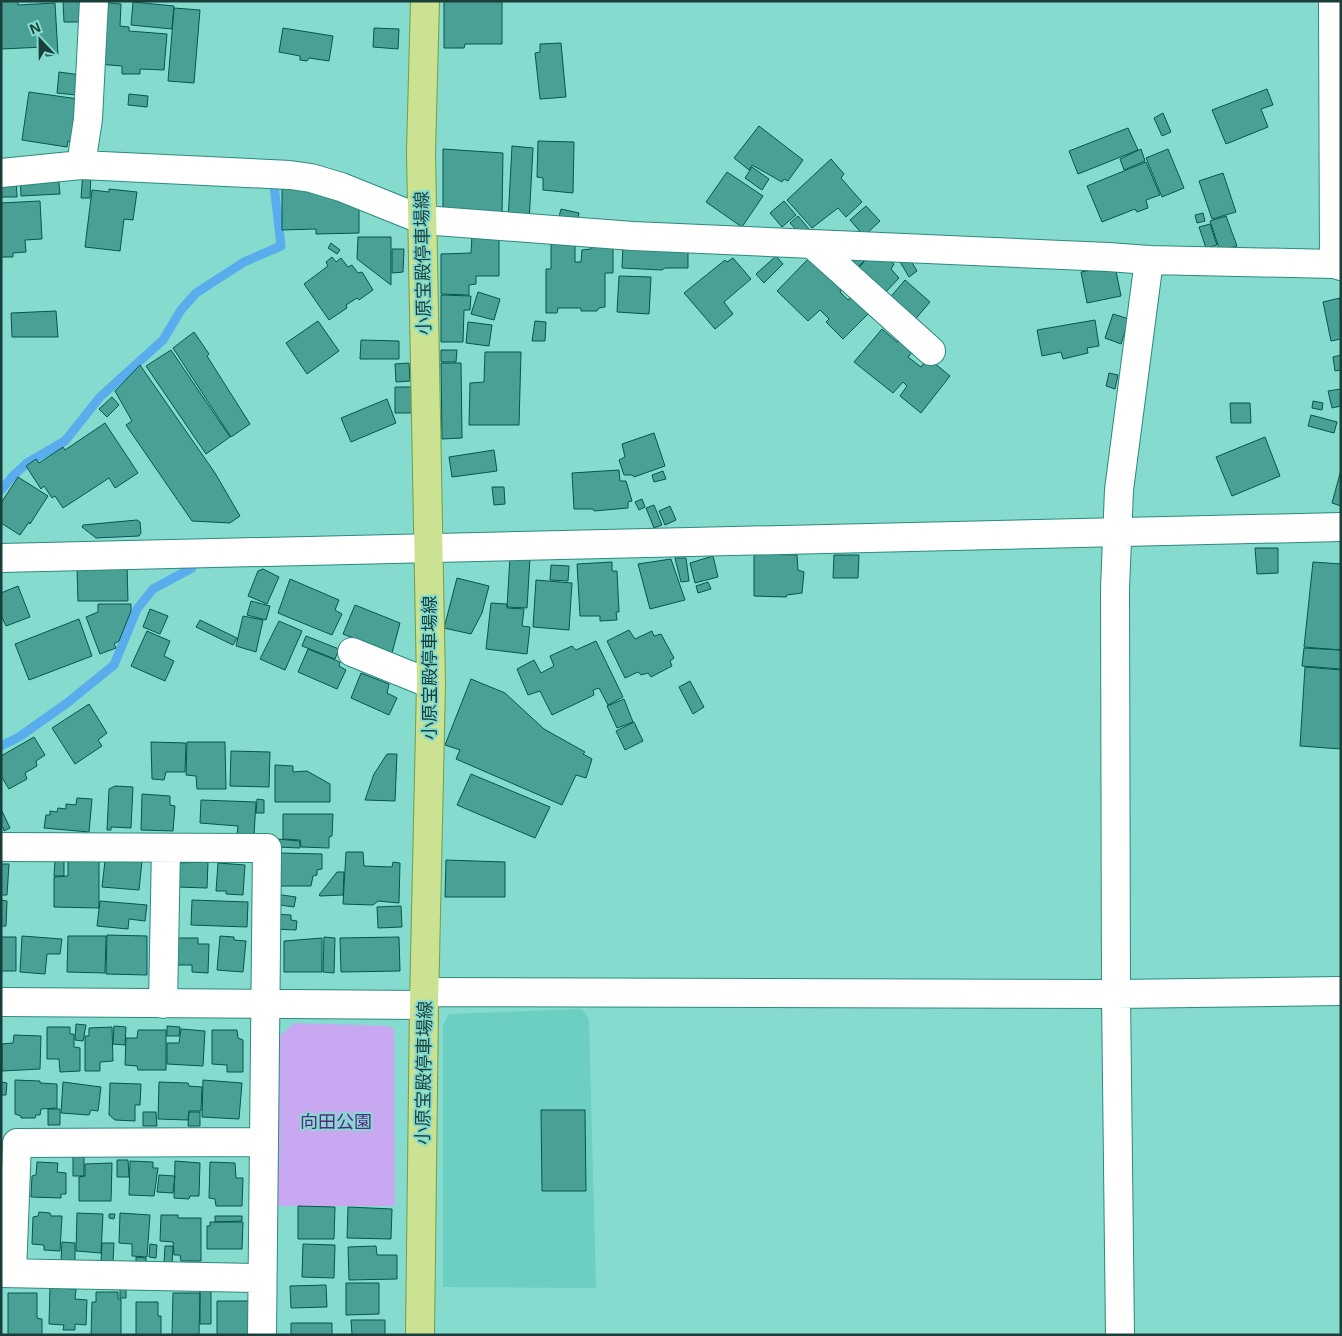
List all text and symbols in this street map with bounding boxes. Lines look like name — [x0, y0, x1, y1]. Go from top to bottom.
north arrow — [15, 15, 65, 65]
text: N — [27, 19, 43, 37]
street label: 小原宝殿停車場線 — [412, 191, 434, 335]
street label: 小原宝殿停車場線 — [420, 596, 440, 740]
street label: 小原宝殿停車場線 — [413, 1001, 435, 1145]
park label: 向田公園 — [300, 1112, 372, 1132]

